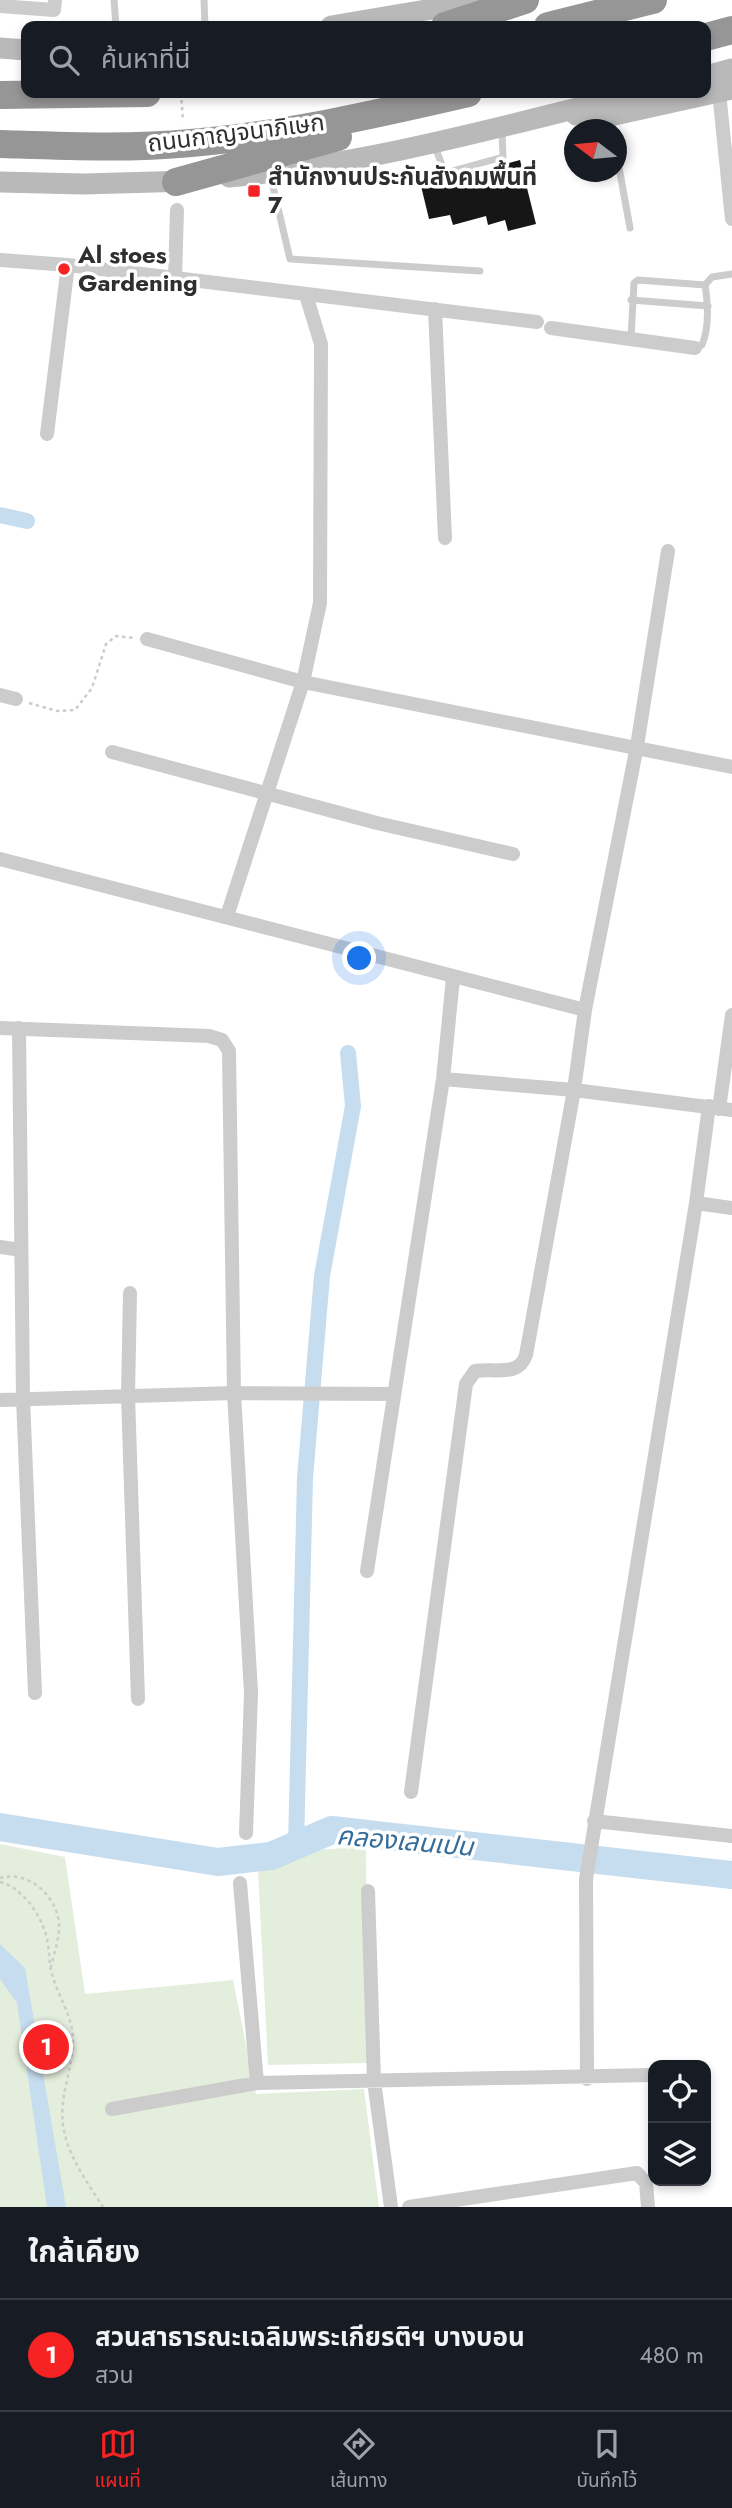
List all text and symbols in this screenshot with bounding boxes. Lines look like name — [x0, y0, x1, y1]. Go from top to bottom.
search box — [21, 21, 711, 98]
text: ค้นหาที่นี่ — [101, 40, 191, 78]
icon: search — [45, 41, 83, 79]
street label: ถนนกาญจนาภิเษก — [145, 104, 326, 161]
north arrow — [564, 119, 627, 182]
place label: สำนักงานประกันสังคมพื้นที่ 7 — [268, 159, 537, 222]
marker: สำนักงานประกันสังคมพื้นที่ 7 — [246, 183, 262, 199]
place label: Al stoes Gardening — [77, 237, 198, 300]
marker: Al stoes Gardening — [56, 261, 72, 277]
your location — [342, 941, 376, 975]
water label: คลองเลนเปน — [335, 1816, 477, 1866]
pin: 1 — [23, 2021, 69, 2073]
map controls — [648, 2060, 711, 2186]
button: locate — [648, 2060, 711, 2123]
button: layers — [648, 2123, 711, 2186]
text: ใกล้เคียง — [28, 2230, 140, 2273]
text: สวนสาธารณะเฉลิมพระเกียรติฯ บางบอน — [95, 2318, 525, 2356]
text: 1 — [45, 2338, 57, 2372]
text: 480 m — [639, 2338, 704, 2372]
text: สวน — [95, 2358, 134, 2392]
tab: แผนที่ — [95, 2425, 141, 2496]
tab: เส้นทาง — [330, 2425, 387, 2496]
tab: บันทึกไว้ — [576, 2425, 637, 2496]

